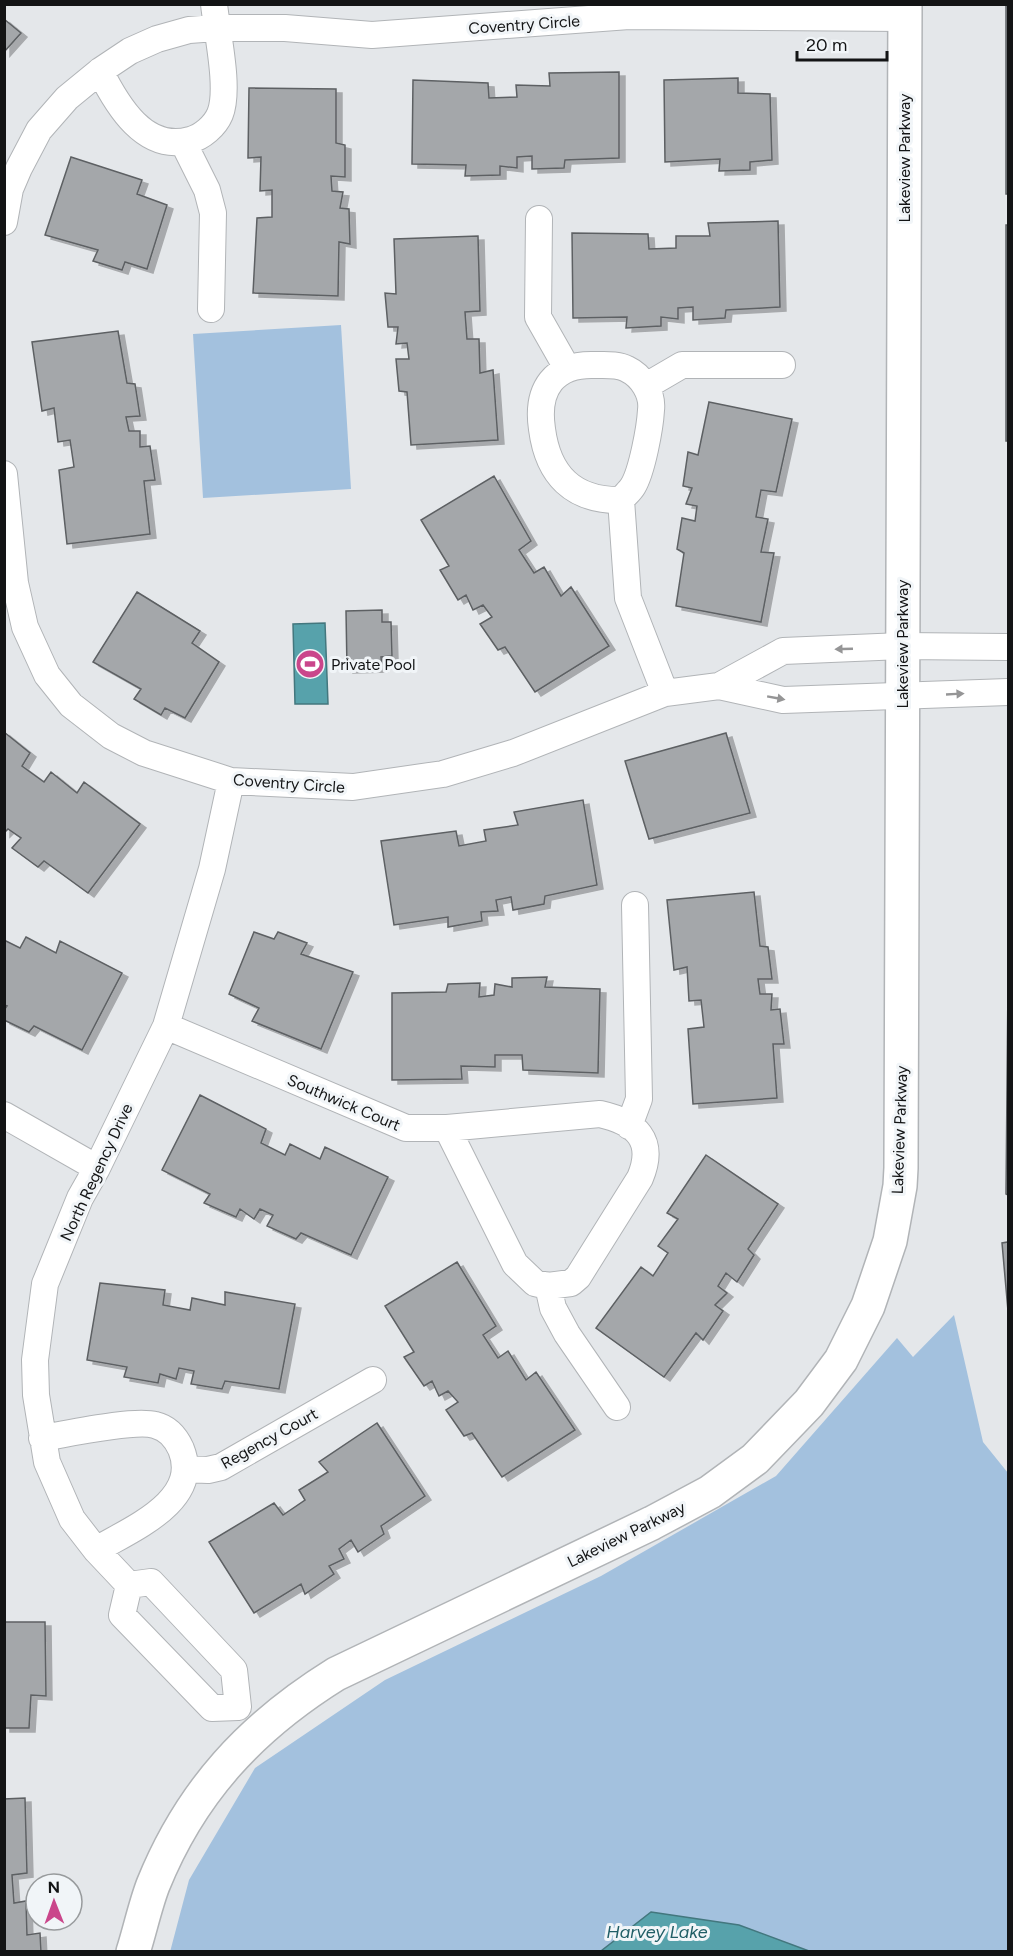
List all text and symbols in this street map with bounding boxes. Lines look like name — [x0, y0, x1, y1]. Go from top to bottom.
street label: Coventry Circle — [468, 11, 581, 38]
scale bar — [797, 24, 887, 62]
text: 20 m — [806, 34, 847, 56]
street label: Lakeview Parkway — [895, 93, 914, 222]
street label: Lakeview Parkway — [893, 579, 912, 708]
one-way arrow — [834, 644, 853, 653]
sports icon: Private Pool — [294, 648, 326, 680]
place label: Private Pool — [331, 655, 416, 674]
one-way arrow — [946, 689, 965, 698]
one-way arrow — [767, 694, 786, 703]
street label: Coventry Circle — [233, 770, 346, 797]
street label: Lakeview Parkway — [888, 1065, 911, 1195]
street label: Southwick Court — [285, 1070, 403, 1135]
street label: North Regency Drive — [56, 1100, 137, 1244]
street label: Regency Court — [217, 1404, 321, 1473]
street label: Lakeview Parkway — [564, 1497, 689, 1571]
north arrow — [24, 1872, 84, 1932]
text: N — [47, 1878, 60, 1897]
water label: Harvey Lake — [606, 1921, 708, 1943]

